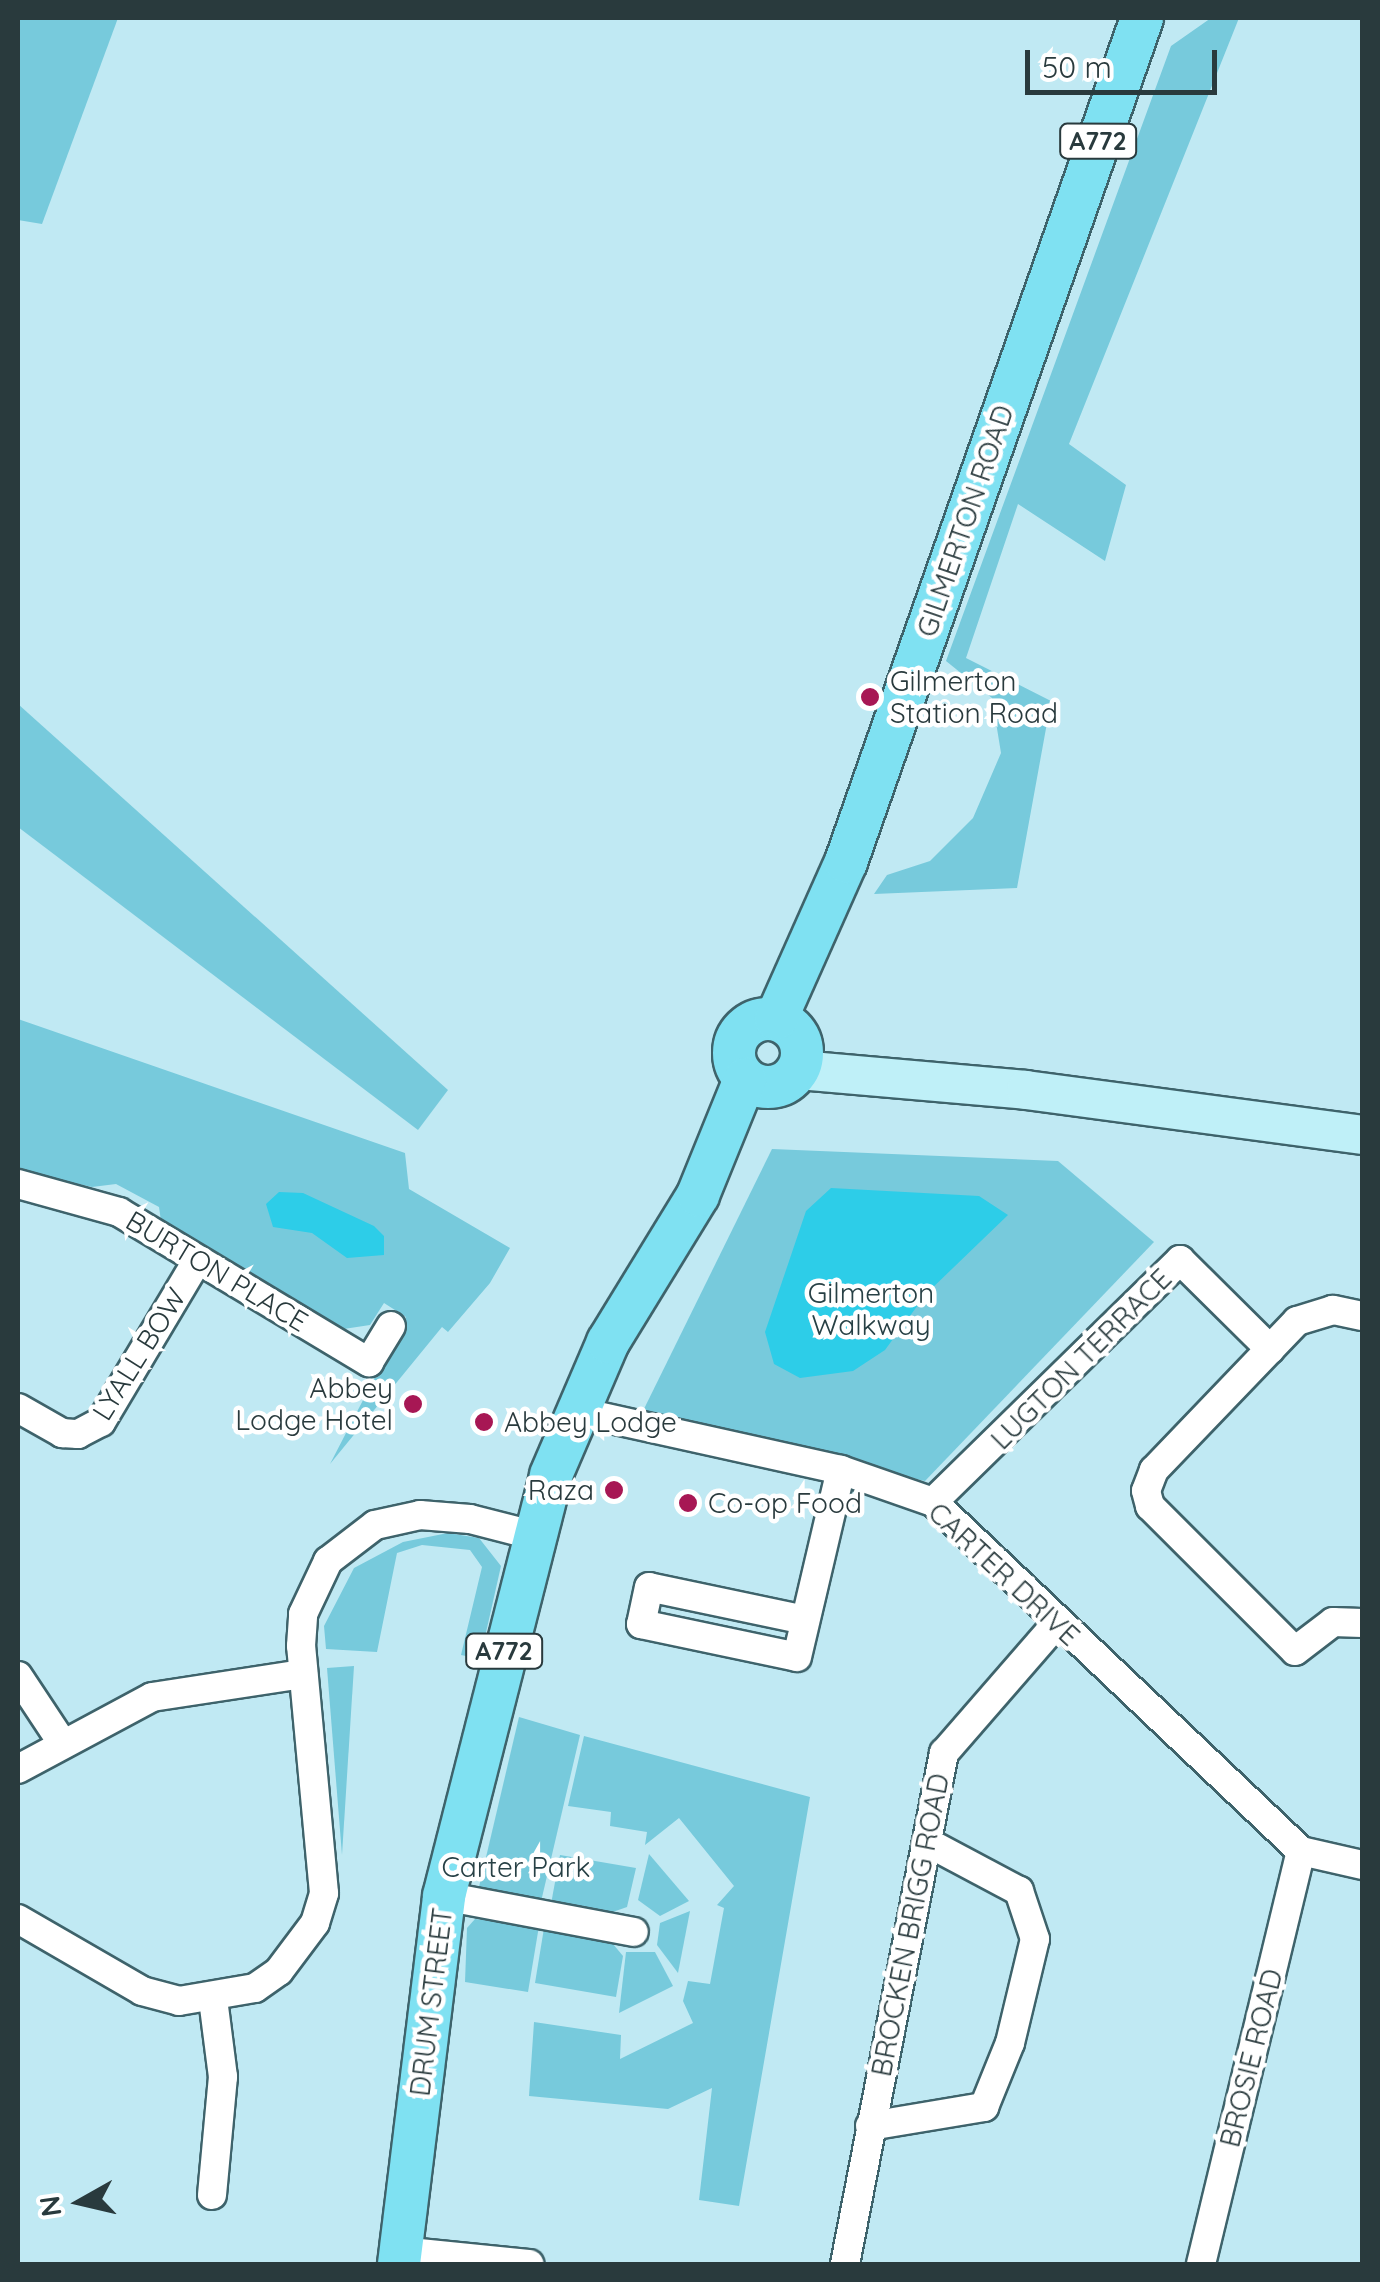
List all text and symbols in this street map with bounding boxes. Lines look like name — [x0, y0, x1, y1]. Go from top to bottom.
scale bar — [1030, 30, 1222, 92]
text: 50 m — [1042, 48, 1112, 86]
road number: A772 — [1058, 121, 1138, 161]
street label: GILMERTON ROAD — [910, 401, 1020, 641]
place label: Gilmerton Station Road — [890, 664, 1058, 730]
marker: Gilmerton Station Road — [859, 686, 881, 708]
street label: BURTON PLACE — [120, 1204, 314, 1338]
street label: LUGTON TERRACE — [984, 1262, 1178, 1456]
park label: Gilmerton Walkway — [808, 1276, 934, 1342]
street label: LYALL BOW — [85, 1282, 193, 1426]
place label: Abbey Lodge Hotel — [235, 1371, 393, 1437]
marker: Abbey Lodge Hotel — [402, 1393, 424, 1415]
place label: Abbey Lodge — [504, 1405, 677, 1439]
marker: Abbey Lodge — [473, 1411, 495, 1433]
place label: Raza — [528, 1473, 594, 1507]
marker: Raza — [603, 1479, 625, 1501]
place label: Co-op Food — [708, 1486, 862, 1520]
marker: Co-op Food — [677, 1492, 699, 1514]
street label: CARTER DRIVE — [921, 1495, 1087, 1653]
road number: A772 — [464, 1631, 544, 1671]
street label: BROCKEN BRIGG ROAD — [864, 1771, 956, 2079]
park label: Carter Park — [442, 1850, 590, 1884]
street label: DRUM STREET — [403, 1906, 459, 2098]
street label: BROSIE ROAD — [1213, 1965, 1289, 2151]
north arrow — [30, 2152, 130, 2252]
text: N — [31, 2194, 69, 2219]

